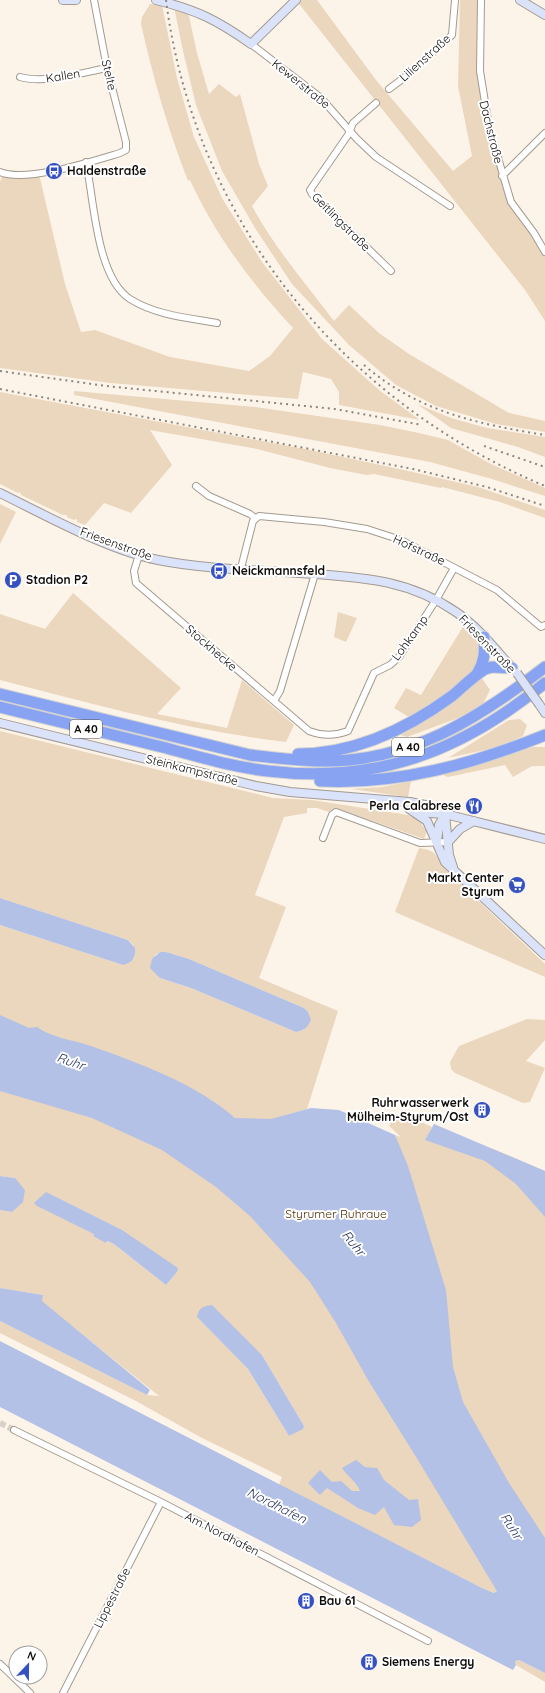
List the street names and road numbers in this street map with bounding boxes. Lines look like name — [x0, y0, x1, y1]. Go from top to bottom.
street label: Lilienstraße — [396, 31, 453, 84]
street label: Kewerstraße — [269, 56, 334, 112]
street label: Stelte — [99, 58, 120, 92]
street label: Kallen — [45, 65, 81, 86]
street label: Dachstraße — [476, 99, 507, 165]
street label: Geitlingstraße — [309, 189, 374, 254]
street label: Friesenstraße — [78, 524, 154, 564]
street label: Hofstraße — [391, 531, 448, 568]
street label: Friesenstraße — [456, 611, 519, 676]
street label: Lohkamp — [388, 612, 431, 663]
street label: Stockhecke — [183, 621, 240, 674]
road number: A 40 — [70, 720, 102, 738]
road number: A 40 — [392, 738, 424, 756]
street label: Steinkampstraße — [145, 751, 240, 788]
street label: Am Nordhafen — [183, 1508, 262, 1559]
street label: Lippestraße — [90, 1565, 133, 1630]

